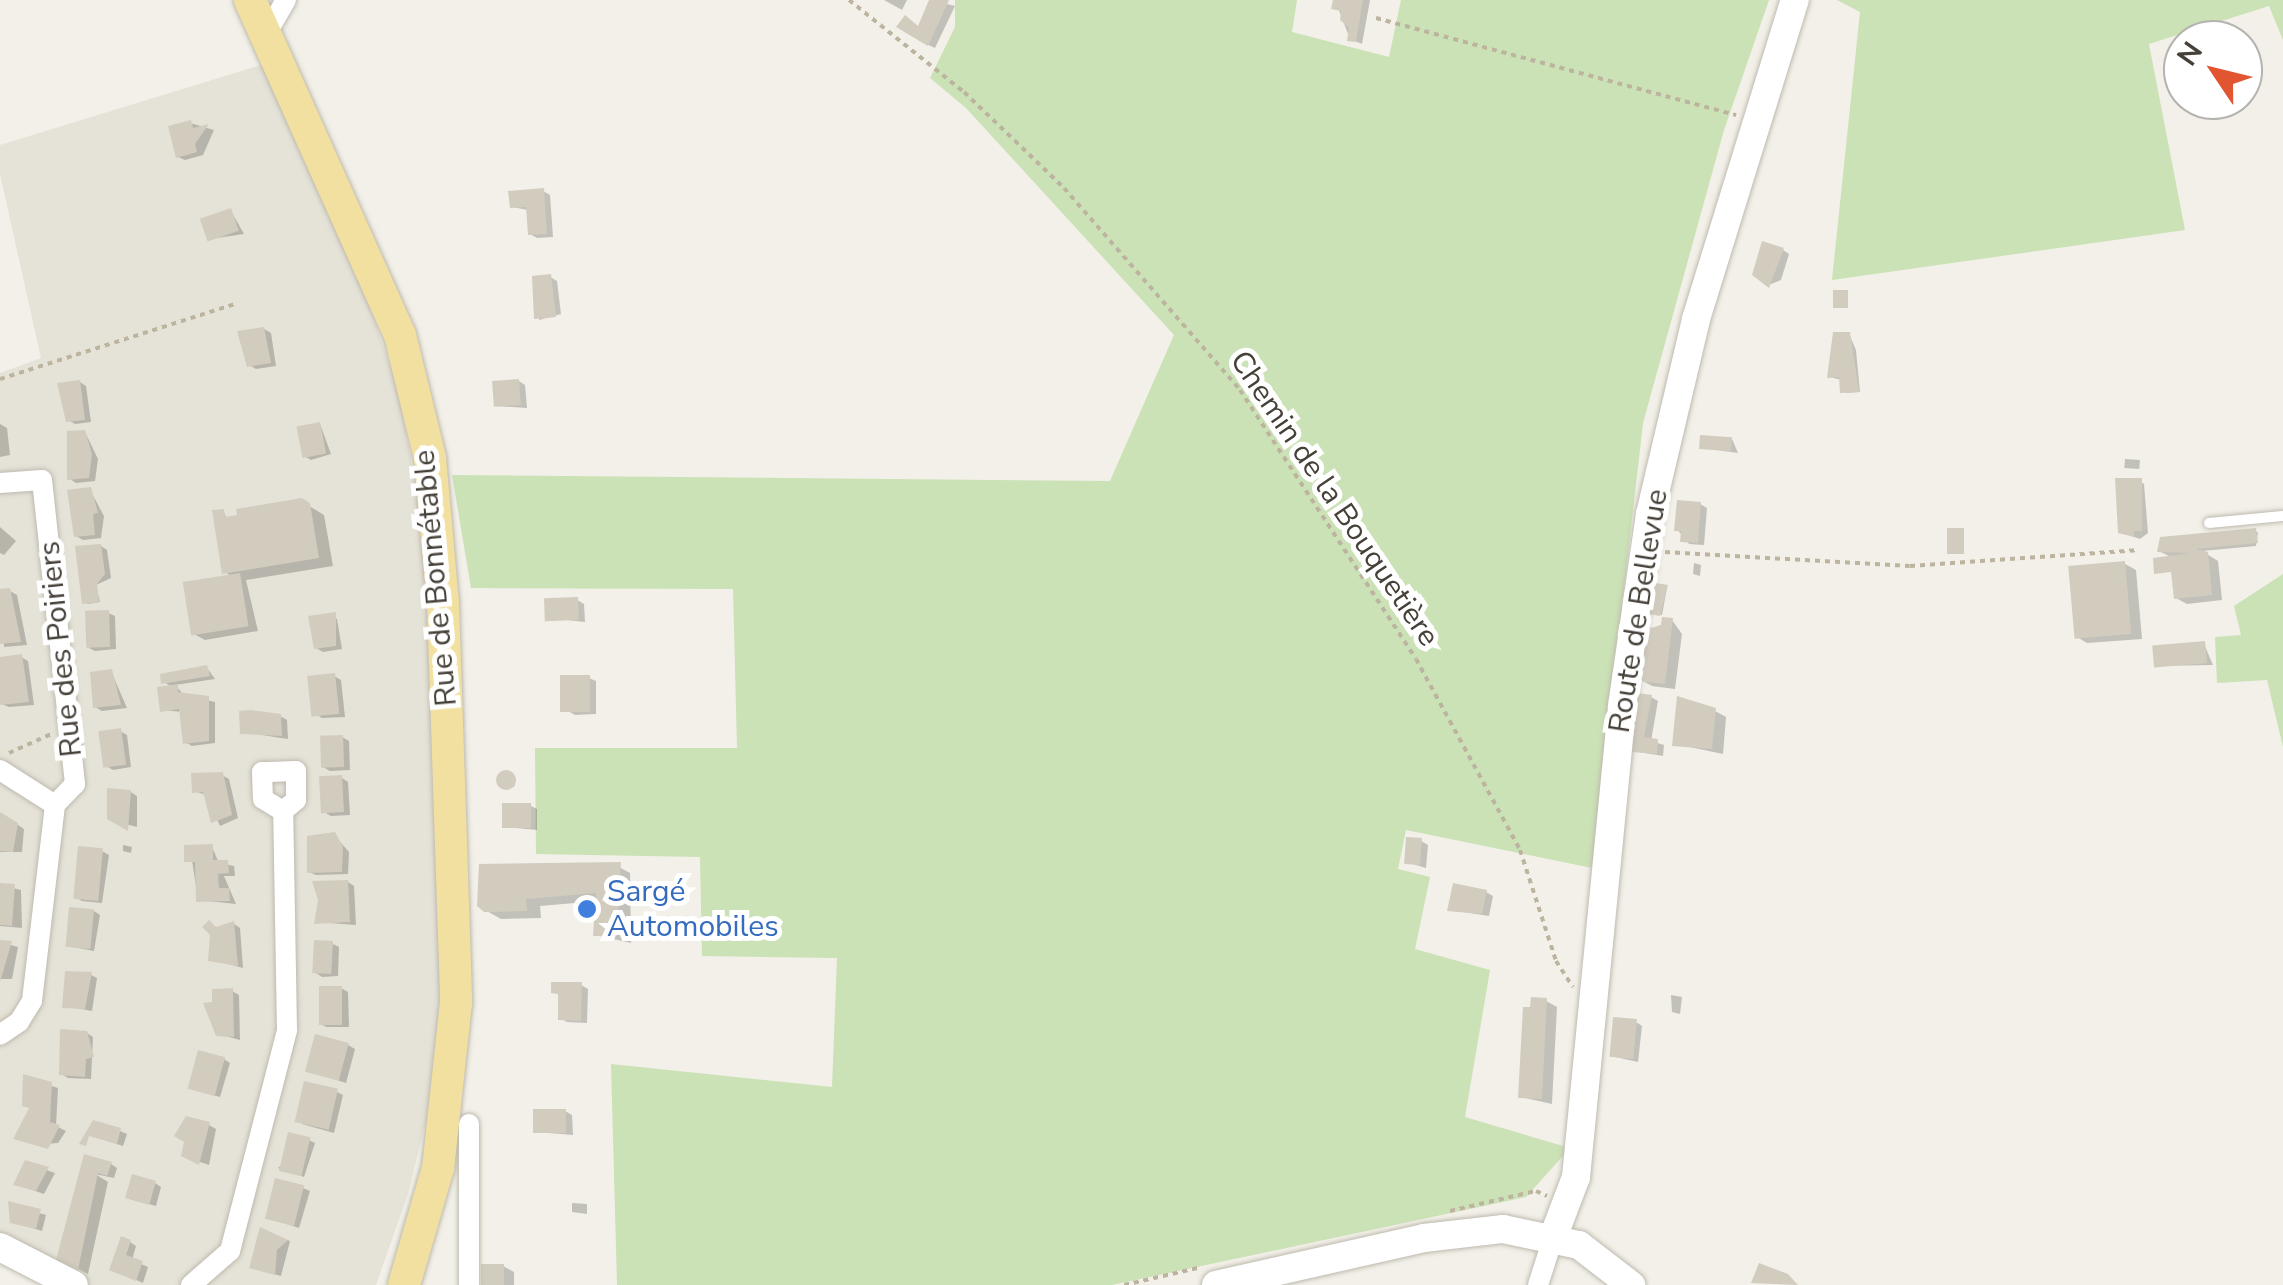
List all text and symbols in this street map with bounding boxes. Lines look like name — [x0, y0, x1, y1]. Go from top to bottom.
north arrow — [2163, 20, 2263, 120]
text: N — [2168, 34, 2212, 73]
street label: Chemin de la Bouquetière — [1222, 345, 1446, 653]
street label: Rue de Bonnétable — [407, 448, 465, 708]
street label: Route de Bellevue — [1602, 487, 1676, 735]
street label: Rue des Poiriers — [32, 539, 90, 759]
place label: Sargé Automobiles — [607, 874, 779, 944]
marker: Sargé Automobiles — [576, 898, 598, 920]

